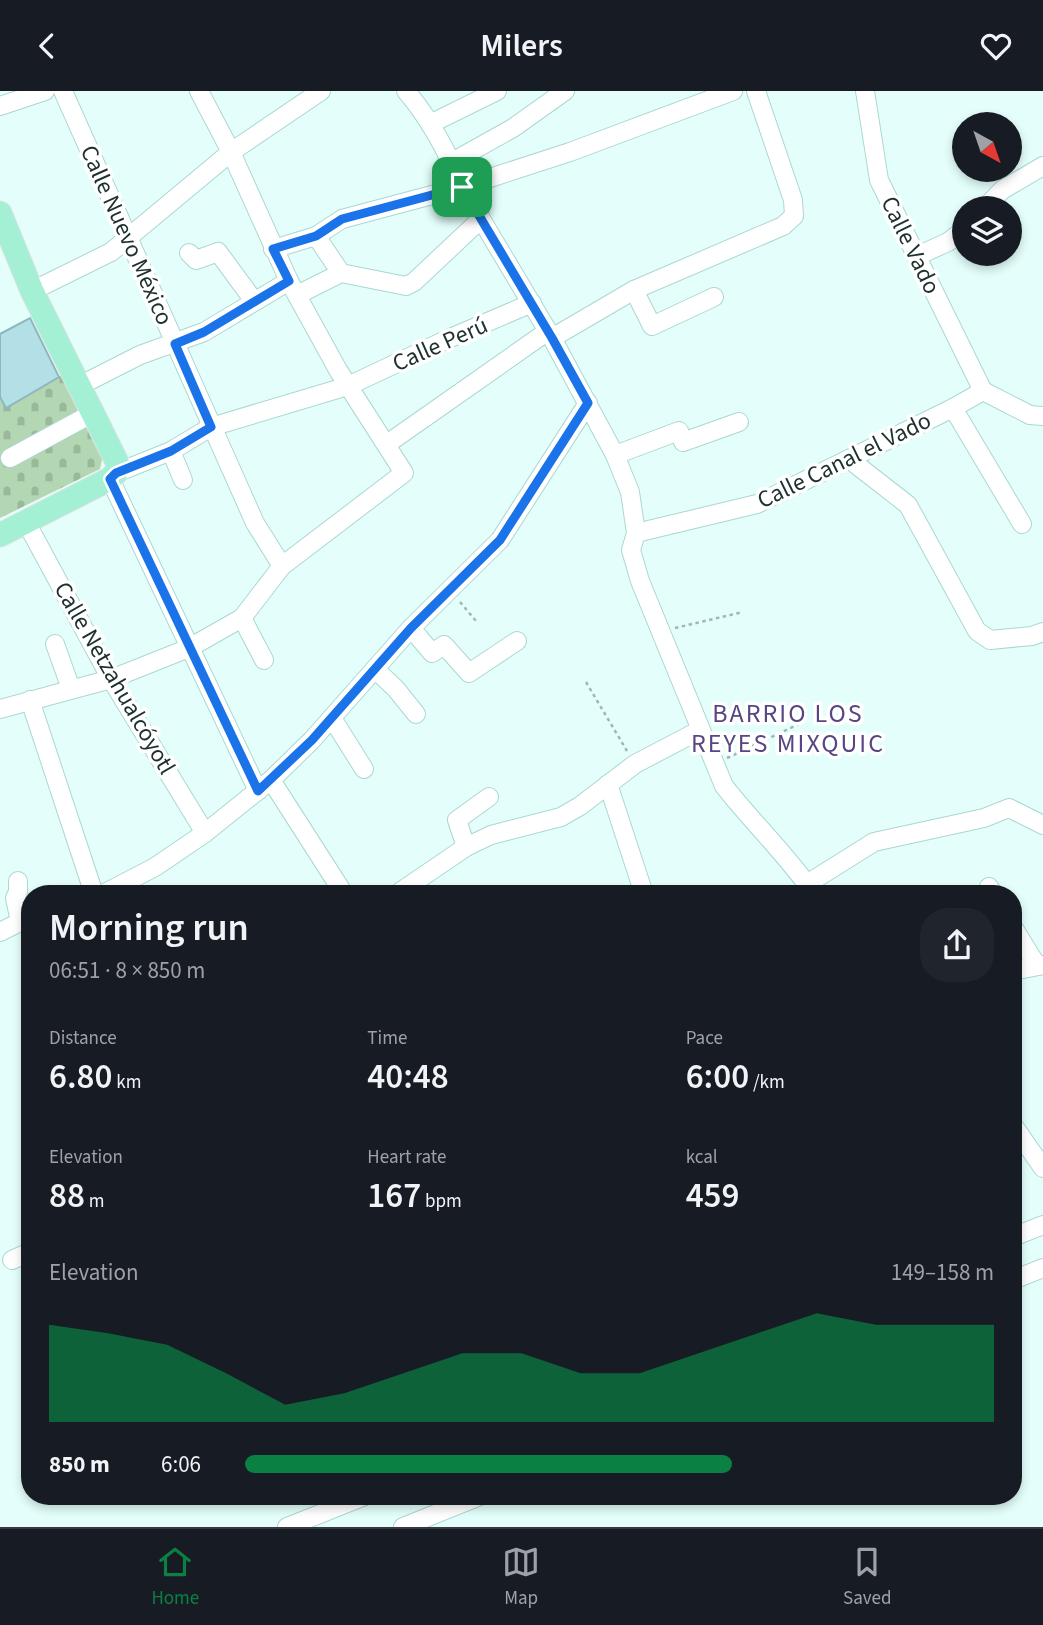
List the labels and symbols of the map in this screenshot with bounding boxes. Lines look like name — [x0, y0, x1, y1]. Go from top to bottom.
north arrow — [952, 112, 1022, 182]
street label: Calle Nuevo México — [71, 140, 182, 331]
pin — [432, 157, 492, 217]
street label: Calle Vado — [872, 190, 949, 300]
street label: Calle Perú — [387, 308, 493, 381]
street label: Calle Canal el Vado — [751, 403, 937, 518]
street label: Calle Netzahualcóyotl — [45, 575, 184, 781]
district label: BARRIO LOS REYES MIXQUIC — [691, 695, 885, 762]

